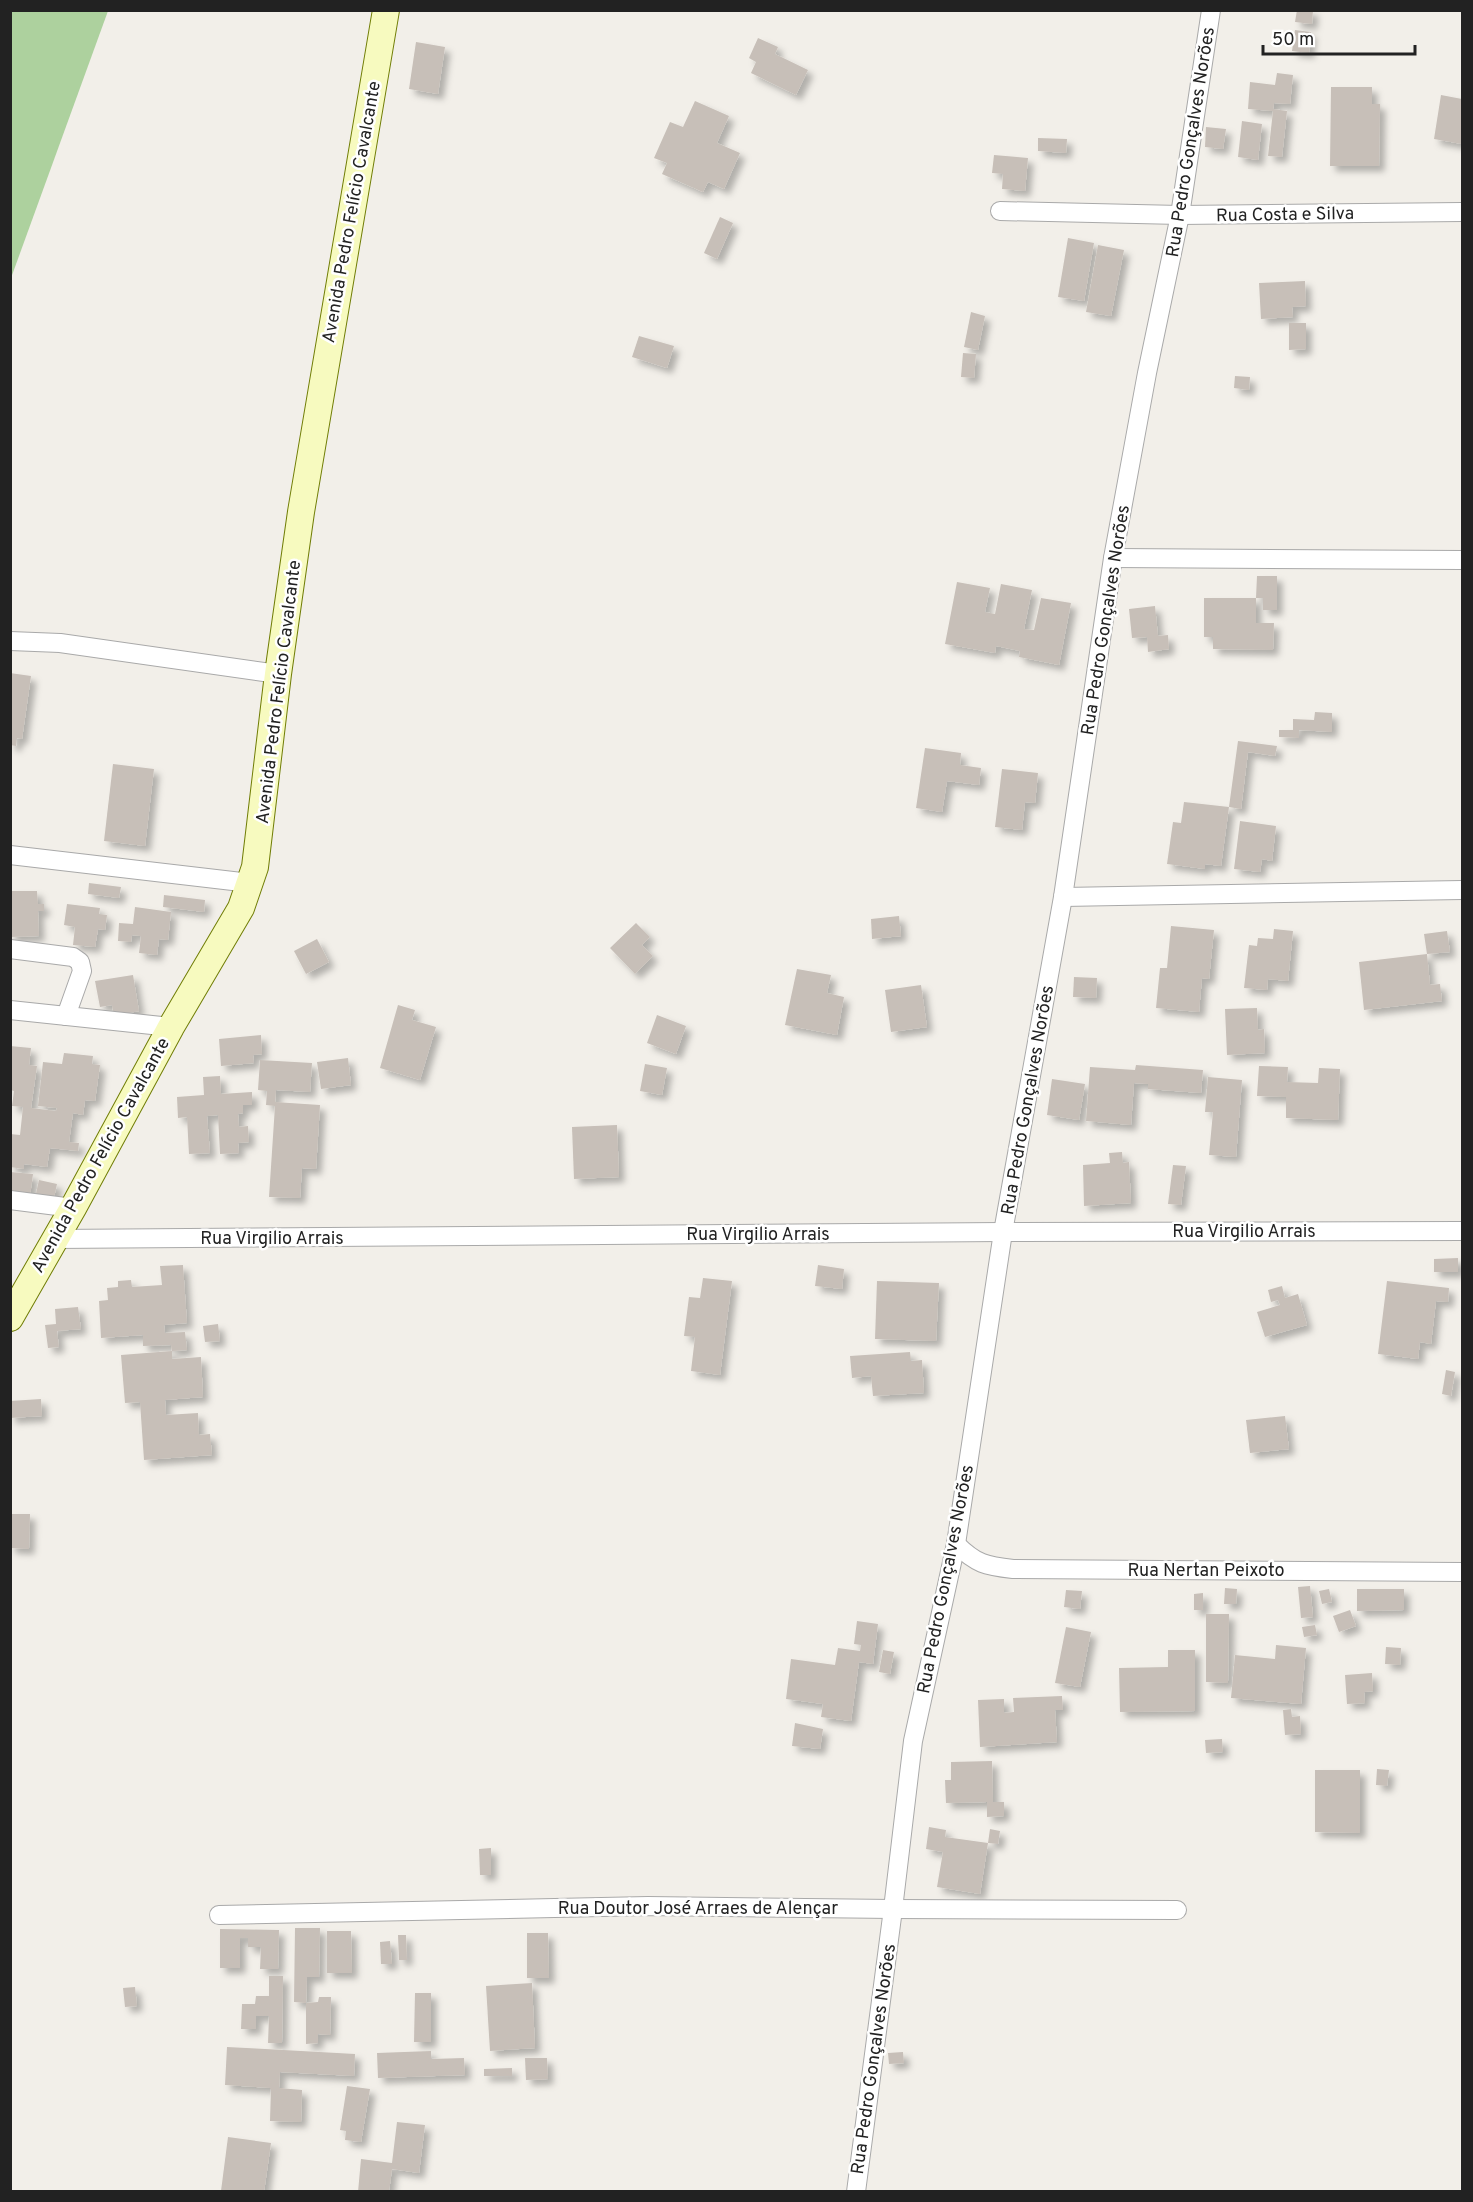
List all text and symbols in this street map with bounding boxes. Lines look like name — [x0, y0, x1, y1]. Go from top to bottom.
scale bar — [1263, 18, 1414, 56]
street label: Rua Pedro Gonçalves Norões — [1162, 25, 1221, 259]
text: 50 m — [1272, 29, 1314, 52]
street label: Avenida Pedro Felício Cavalcante — [318, 80, 387, 345]
street label: Rua Costa e Silva — [1216, 203, 1354, 228]
street label: Rua Pedro Gonçalves Norões — [1077, 503, 1136, 737]
street label: Avenida Pedro Felício Cavalcante — [252, 559, 307, 825]
street label: Rua Pedro Gonçalves Norões — [997, 984, 1060, 1217]
street label: Avenida Pedro Felício Cavalcante — [27, 1034, 176, 1277]
street label: Rua Virgilio Arrais — [1172, 1221, 1316, 1244]
street label: Rua Virgilio Arrais — [686, 1224, 830, 1247]
street label: Rua Virgilio Arrais — [200, 1228, 344, 1251]
street label: Rua Pedro Gonçalves Norões — [913, 1463, 980, 1696]
street label: Rua Nertan Peixoto — [1127, 1560, 1285, 1583]
street label: Rua Doutor José Arraes de Alençar — [558, 1898, 838, 1921]
street label: Rua Pedro Gonçalves Norões — [847, 1942, 902, 2176]

